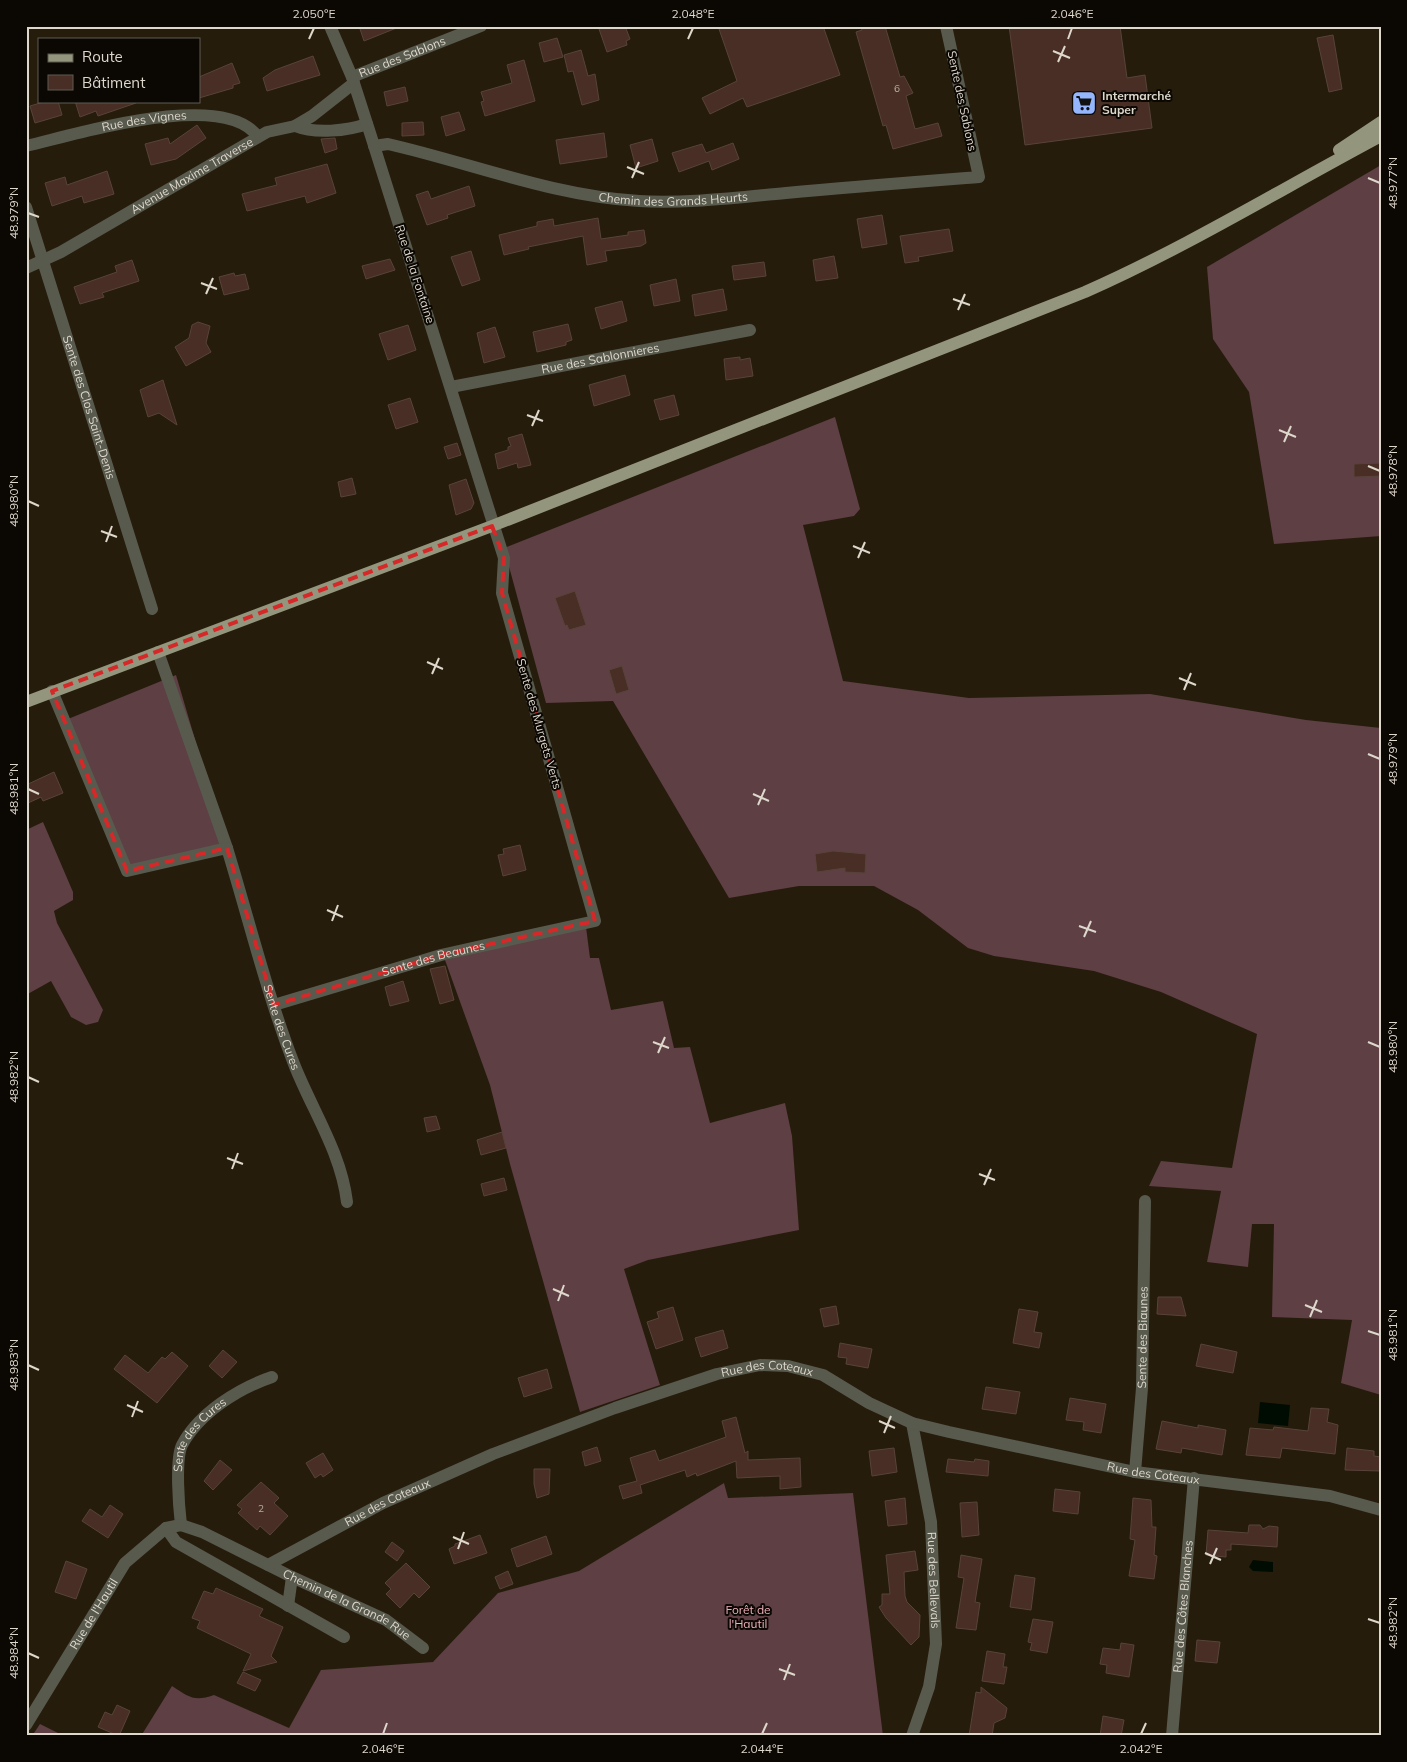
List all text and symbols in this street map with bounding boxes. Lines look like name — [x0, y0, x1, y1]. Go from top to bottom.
text: 2.050°E — [292, 6, 336, 21]
text: 2.048°E — [671, 6, 715, 21]
text: 2.046°E — [1050, 6, 1094, 21]
street label: Rue des Sablons — [356, 33, 448, 81]
legend — [38, 38, 200, 102]
text: Route — [82, 47, 123, 66]
street label: Sente des Sablons — [945, 49, 980, 152]
text: Bâtiment — [82, 73, 145, 92]
house number: 6 — [894, 82, 900, 95]
place label: Intermarché Super — [1102, 88, 1172, 117]
supermarket icon: Intermarché Super — [1071, 90, 1097, 116]
street label: Rue des Vignes — [100, 107, 187, 134]
street label: Avenue Maxime Traverse — [128, 134, 256, 217]
text: 48.977°N — [1385, 157, 1400, 209]
text: 48.979°N — [6, 187, 21, 239]
street label: Chemin des Grands Heurts — [598, 189, 748, 209]
street label: Rue de la Fontaine — [392, 222, 439, 325]
street label: Sente des Clos Saint-Denis — [60, 333, 119, 481]
street label: Rue des Sablonnieres — [540, 339, 660, 377]
text: 48.978°N — [1385, 445, 1400, 497]
text: 48.980°N — [6, 475, 21, 527]
street label: Sente des Murgets Verts — [514, 657, 565, 791]
text: 48.979°N — [1385, 733, 1400, 785]
text: 48.981°N — [6, 763, 21, 815]
street label: Sente des Beaunes — [380, 938, 486, 979]
street label: Sente des Cures — [260, 983, 304, 1072]
text: 48.980°N — [1385, 1021, 1400, 1073]
text: 48.982°N — [6, 1051, 21, 1103]
street label: Sente des Biaunes — [1134, 1286, 1151, 1389]
text: 48.981°N — [1385, 1309, 1400, 1361]
text: 48.983°N — [6, 1339, 21, 1391]
street label: Rue des Coteaux — [720, 1357, 816, 1380]
street label: Sente des Cures — [170, 1394, 229, 1472]
street label: Rue des Coteaux — [1106, 1458, 1201, 1487]
street label: Rue des Coteaux — [342, 1475, 433, 1529]
house number: 2 — [258, 1502, 264, 1515]
street label: Rue des Bellevals — [924, 1531, 943, 1629]
street label: Rue des Côtes Blanches — [1169, 1540, 1196, 1673]
street label: Chemin de la Grande Rue — [280, 1566, 414, 1643]
street label: Rue de l'Hautil — [66, 1576, 121, 1652]
text: 48.982°N — [1385, 1597, 1400, 1649]
park label: Forêt de l'Hautil — [725, 1602, 771, 1631]
text: 48.984°N — [6, 1627, 21, 1679]
text: 2.046°E — [361, 1741, 405, 1756]
text: 2.044°E — [740, 1741, 784, 1756]
text: 2.042°E — [1119, 1741, 1163, 1756]

